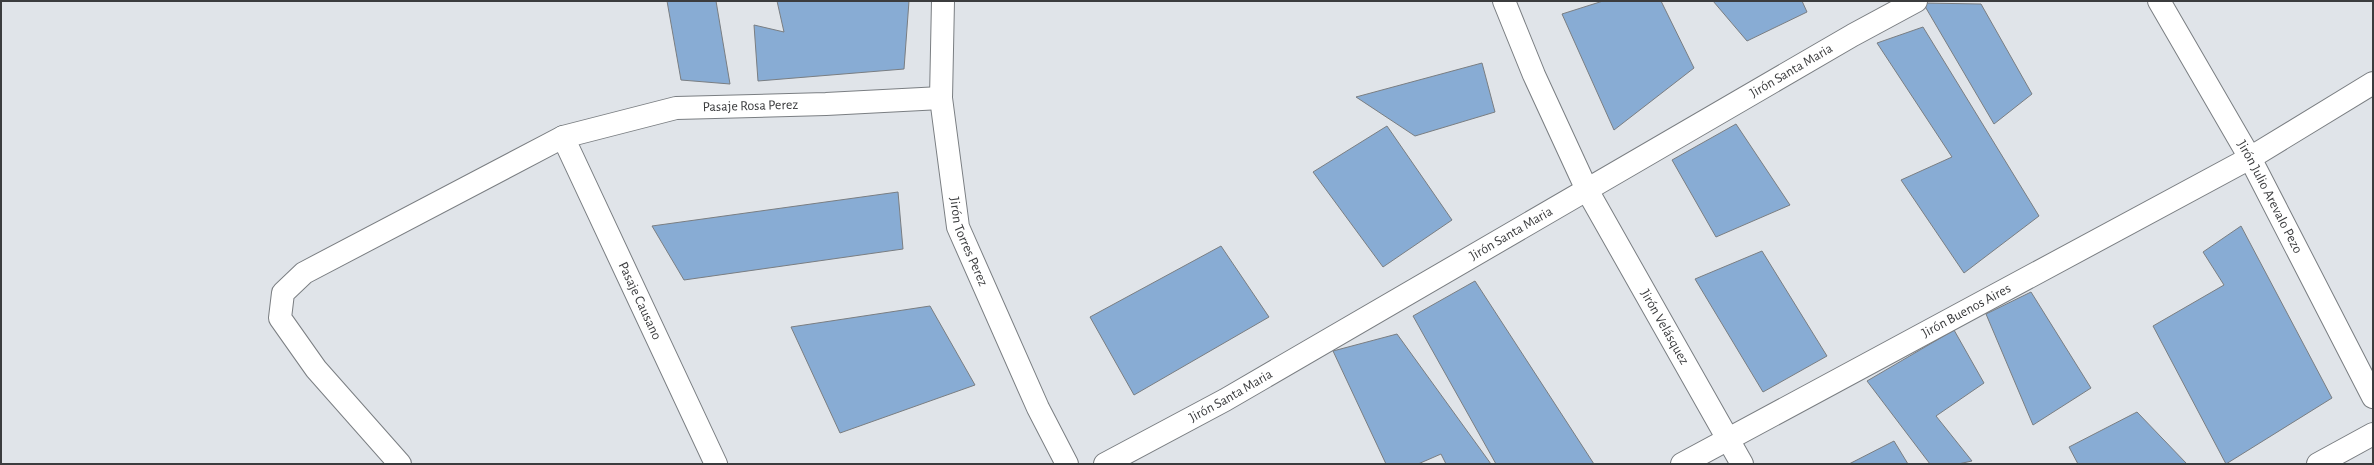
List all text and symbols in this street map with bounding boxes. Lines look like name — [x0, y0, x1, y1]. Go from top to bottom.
street label: Jirón Santa Maria — [1747, 41, 1836, 100]
street label: Pasaje Rosa Perez — [702, 98, 799, 114]
street label: Jirón Julio Arevalo Pezo — [2234, 138, 2305, 256]
street label: Jirón Torres Perez — [947, 196, 990, 289]
street label: Jirón Santa Maria — [1467, 204, 1555, 263]
street label: Pasaje Causano — [616, 260, 664, 342]
street label: Jirón Buenos Aires — [1919, 281, 2013, 340]
street label: Jirón Velásquez — [1638, 287, 1691, 367]
street label: Jirón Santa Maria — [1187, 367, 1275, 425]

